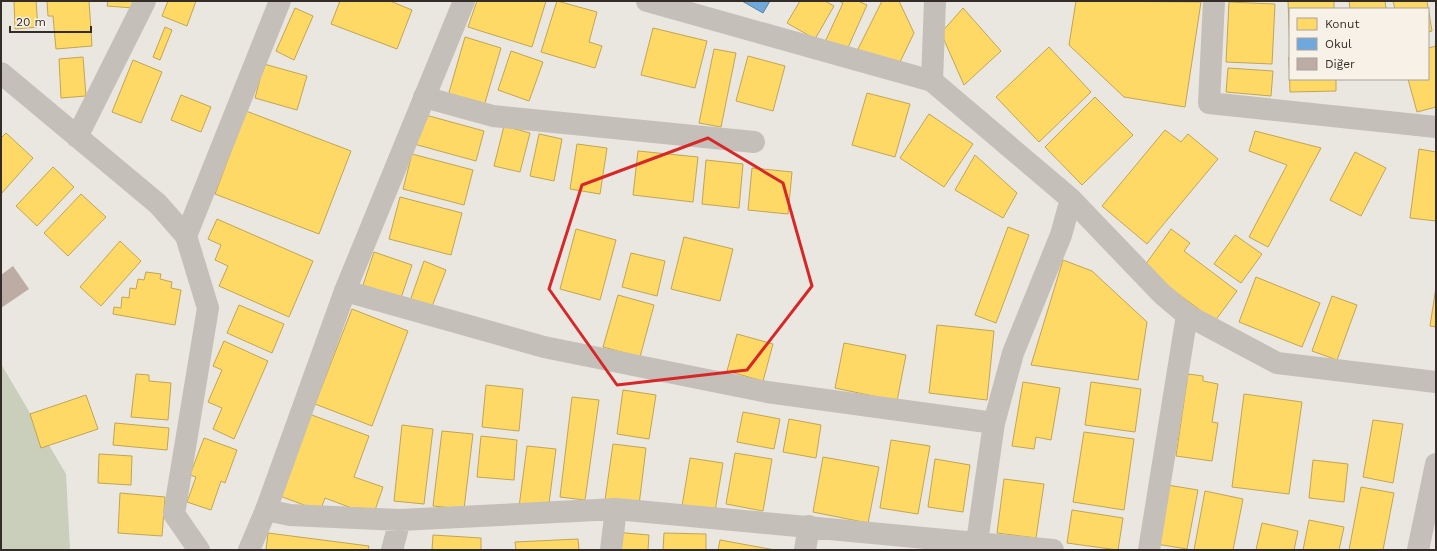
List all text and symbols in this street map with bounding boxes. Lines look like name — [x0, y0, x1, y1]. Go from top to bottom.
scale bar — [10, 8, 91, 34]
legend — [1289, 8, 1429, 80]
text: 20 m — [16, 15, 46, 29]
text: Konut — [1325, 17, 1359, 31]
text: Okul — [1325, 37, 1352, 51]
text: Diğer — [1325, 57, 1355, 71]

